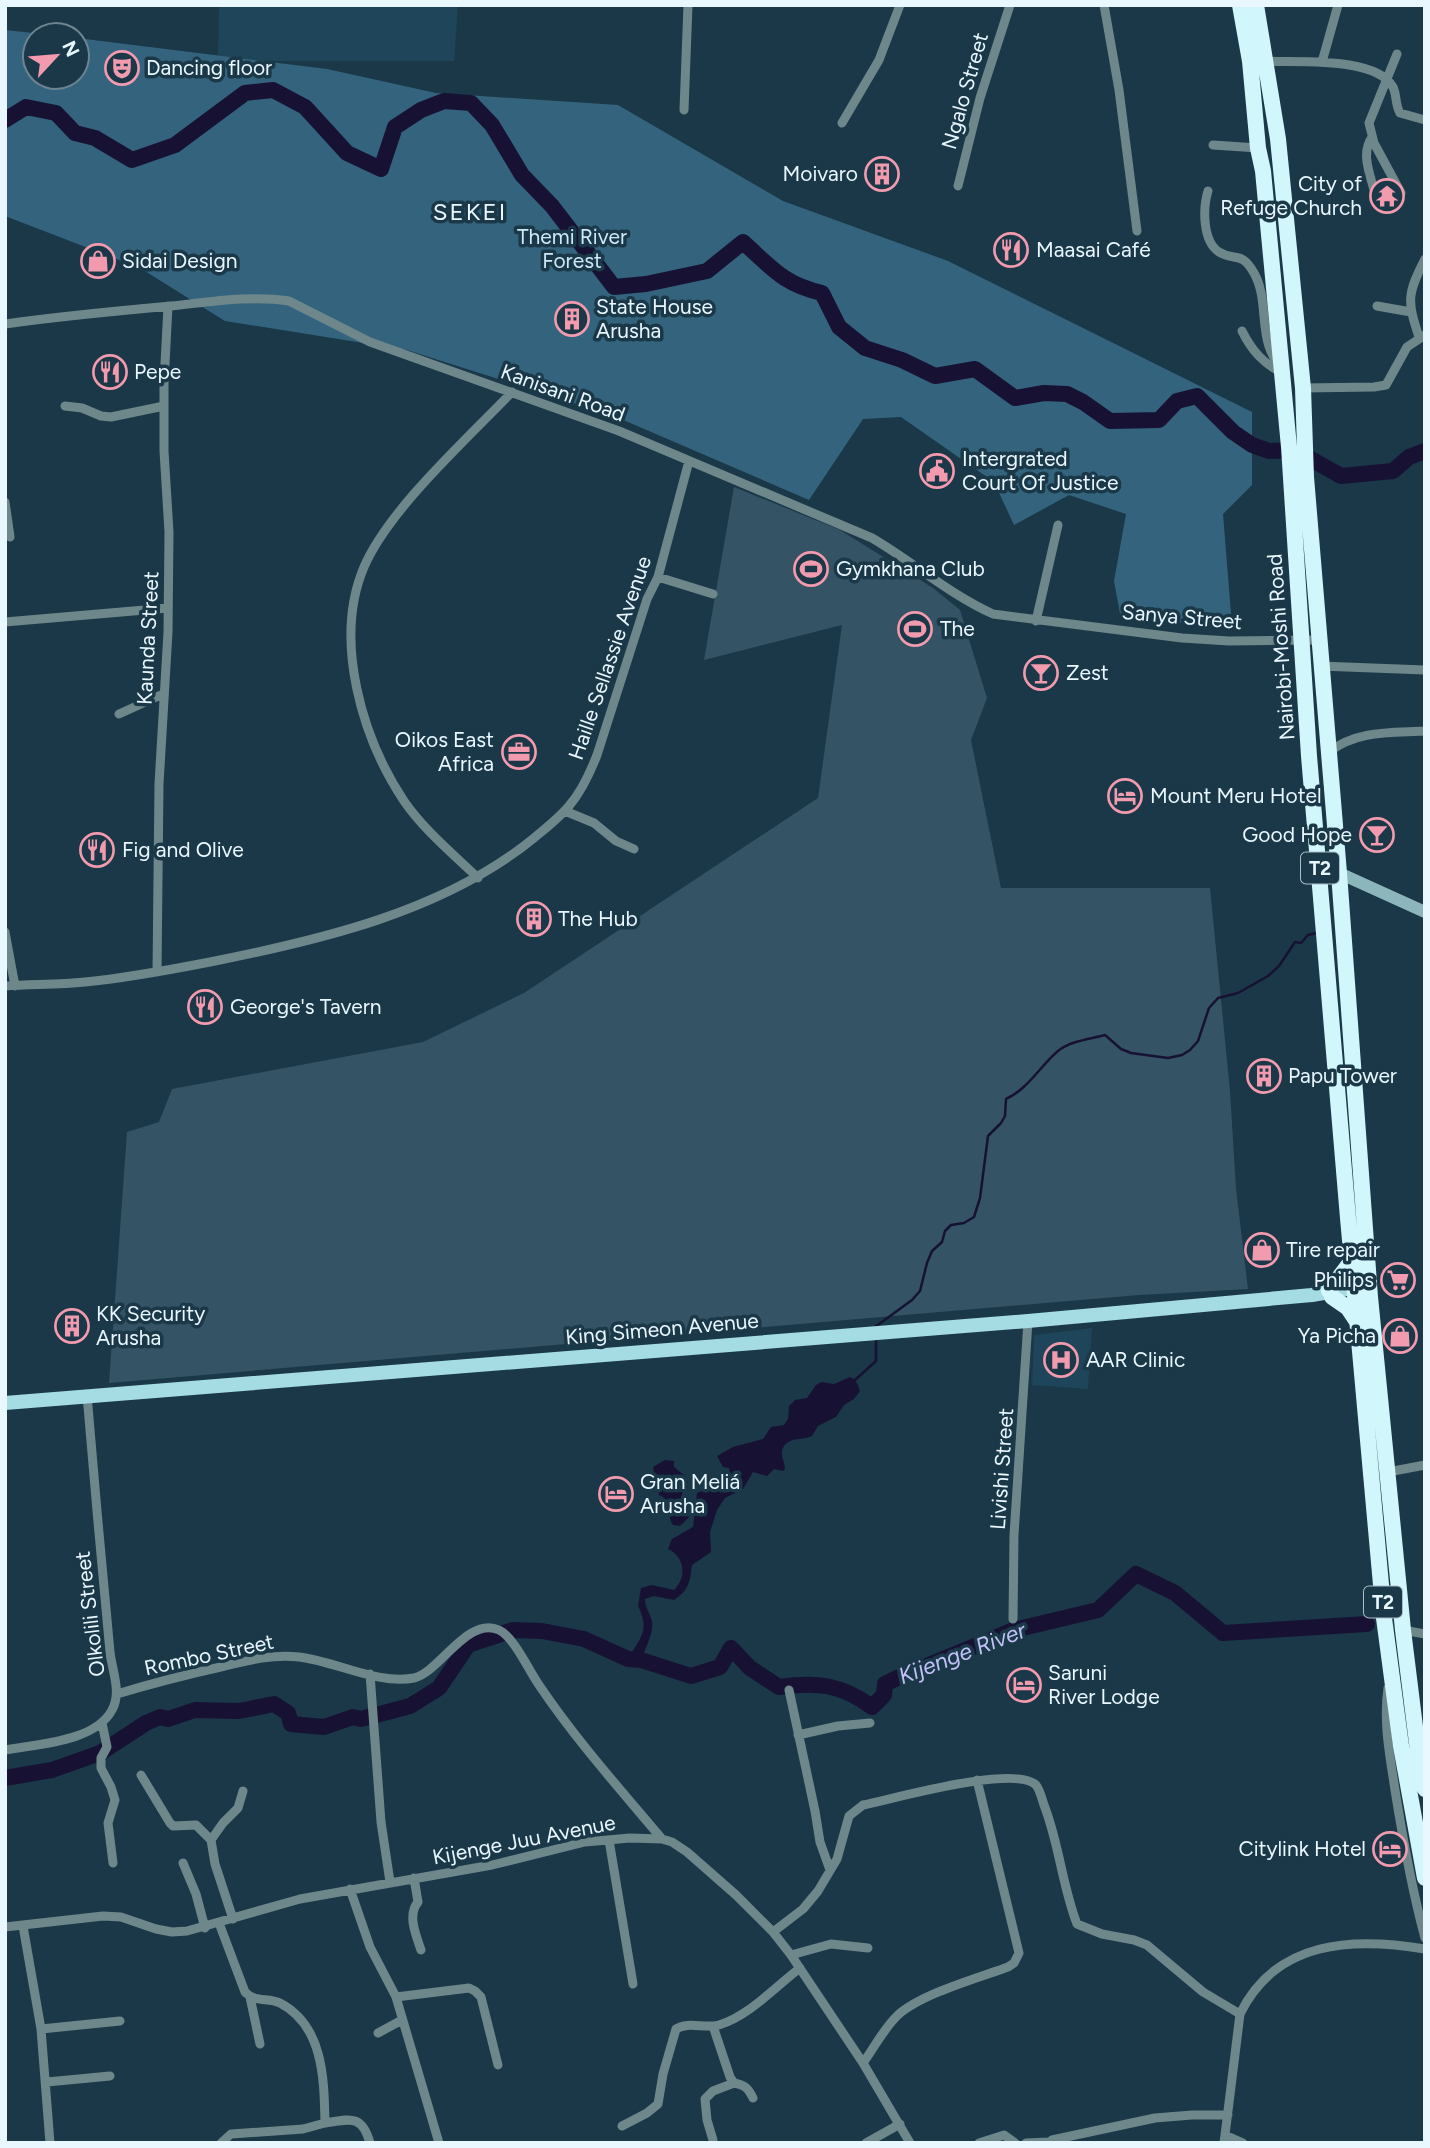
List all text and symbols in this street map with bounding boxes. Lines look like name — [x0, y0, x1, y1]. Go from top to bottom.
north arrow — [21, 21, 91, 91]
street label: Ngalo Street — [936, 30, 993, 152]
text: N — [57, 37, 84, 60]
theatre icon: Dancing floor — [103, 49, 141, 87]
place label: Dancing floor — [146, 55, 272, 80]
building icon: Moivaro — [863, 155, 901, 193]
place label: Moivaro — [783, 161, 858, 186]
place label: City of Refuge Church — [1220, 171, 1362, 220]
temple icon: City of Refuge Church — [1368, 177, 1406, 215]
district label: SEKEI — [433, 197, 507, 226]
park label: Themi River Forest — [517, 224, 627, 273]
restaurant icon: Maasai Café — [992, 231, 1030, 269]
place label: Maasai Café — [1036, 237, 1151, 262]
shop icon: Sidai Design — [79, 242, 117, 280]
place label: Sidai Design — [122, 248, 237, 273]
place label: State House Arusha — [596, 294, 713, 343]
building icon: State House Arusha — [553, 300, 591, 338]
restaurant icon: Pepe — [91, 353, 129, 391]
street label: Kanisani Road — [498, 358, 629, 427]
place label: Pepe — [134, 359, 181, 384]
place label: Intergrated Court Of Justice — [962, 446, 1118, 495]
public building icon: Intergrated Court Of Justice — [918, 452, 956, 490]
sports icon: Gymkhana Club — [792, 550, 830, 588]
street label: Haille Sellassie Avenue — [563, 553, 656, 763]
street label: Nairobi-Moshi Road — [1262, 553, 1299, 741]
place label: Gymkhana Club — [836, 556, 985, 581]
street label: Kaunda Street — [132, 570, 163, 705]
street label: Sanya Street — [1121, 599, 1243, 634]
sports icon: The — [896, 610, 934, 648]
place label: The — [940, 616, 975, 641]
bar icon: Zest — [1022, 654, 1060, 692]
place label: Zest — [1066, 660, 1109, 685]
place label: Oikos East Africa — [395, 727, 494, 776]
office icon: Oikos East Africa — [500, 733, 538, 771]
hotel icon: Mount Meru Hotel — [1106, 777, 1144, 815]
place label: Mount Meru Hotel — [1150, 783, 1322, 808]
bar icon: Good Hope — [1358, 816, 1396, 854]
place label: Good Hope — [1242, 822, 1352, 847]
restaurant icon: Fig and Olive — [78, 831, 116, 869]
place label: Fig and Olive — [122, 837, 244, 862]
road number: T2 — [1301, 852, 1339, 884]
building icon: The Hub — [515, 900, 553, 938]
place label: The Hub — [558, 906, 638, 931]
restaurant icon: George's Tavern — [186, 988, 224, 1026]
place label: George's Tavern — [230, 994, 381, 1019]
building icon: Papu Tower — [1245, 1057, 1283, 1095]
place label: Papu Tower — [1288, 1063, 1397, 1088]
shop icon: Tire repair — [1243, 1231, 1281, 1269]
place label: Tire repair — [1286, 1237, 1380, 1262]
supermarket icon: Philips — [1379, 1261, 1417, 1299]
place label: Philips — [1314, 1267, 1374, 1292]
place label: KK Security Arusha — [96, 1301, 205, 1350]
building icon: KK Security Arusha — [53, 1307, 91, 1345]
street label: King Simeon Avenue — [564, 1308, 760, 1349]
shop icon: Ya Picha — [1381, 1317, 1419, 1355]
place label: Ya Picha — [1298, 1323, 1376, 1348]
hospital icon: AAR Clinic — [1042, 1341, 1080, 1379]
place label: AAR Clinic — [1086, 1347, 1185, 1372]
street label: Livishi Street — [985, 1407, 1018, 1531]
place label: Gran Meliá Arusha — [640, 1469, 740, 1518]
hotel icon: Gran Meliá Arusha — [597, 1475, 635, 1513]
street label: Olkolili Street — [69, 1550, 110, 1678]
road number: T2 — [1364, 1586, 1402, 1618]
water label: Kijenge River — [894, 1615, 1031, 1690]
street label: Rombo Street — [142, 1629, 276, 1680]
place label: Saruni River Lodge — [1048, 1660, 1160, 1709]
hotel icon: Saruni River Lodge — [1005, 1666, 1043, 1704]
street label: Kijenge Juu Avenue — [430, 1809, 618, 1870]
hotel icon: Citylink Hotel — [1371, 1830, 1409, 1868]
place label: Citylink Hotel — [1238, 1836, 1366, 1861]

